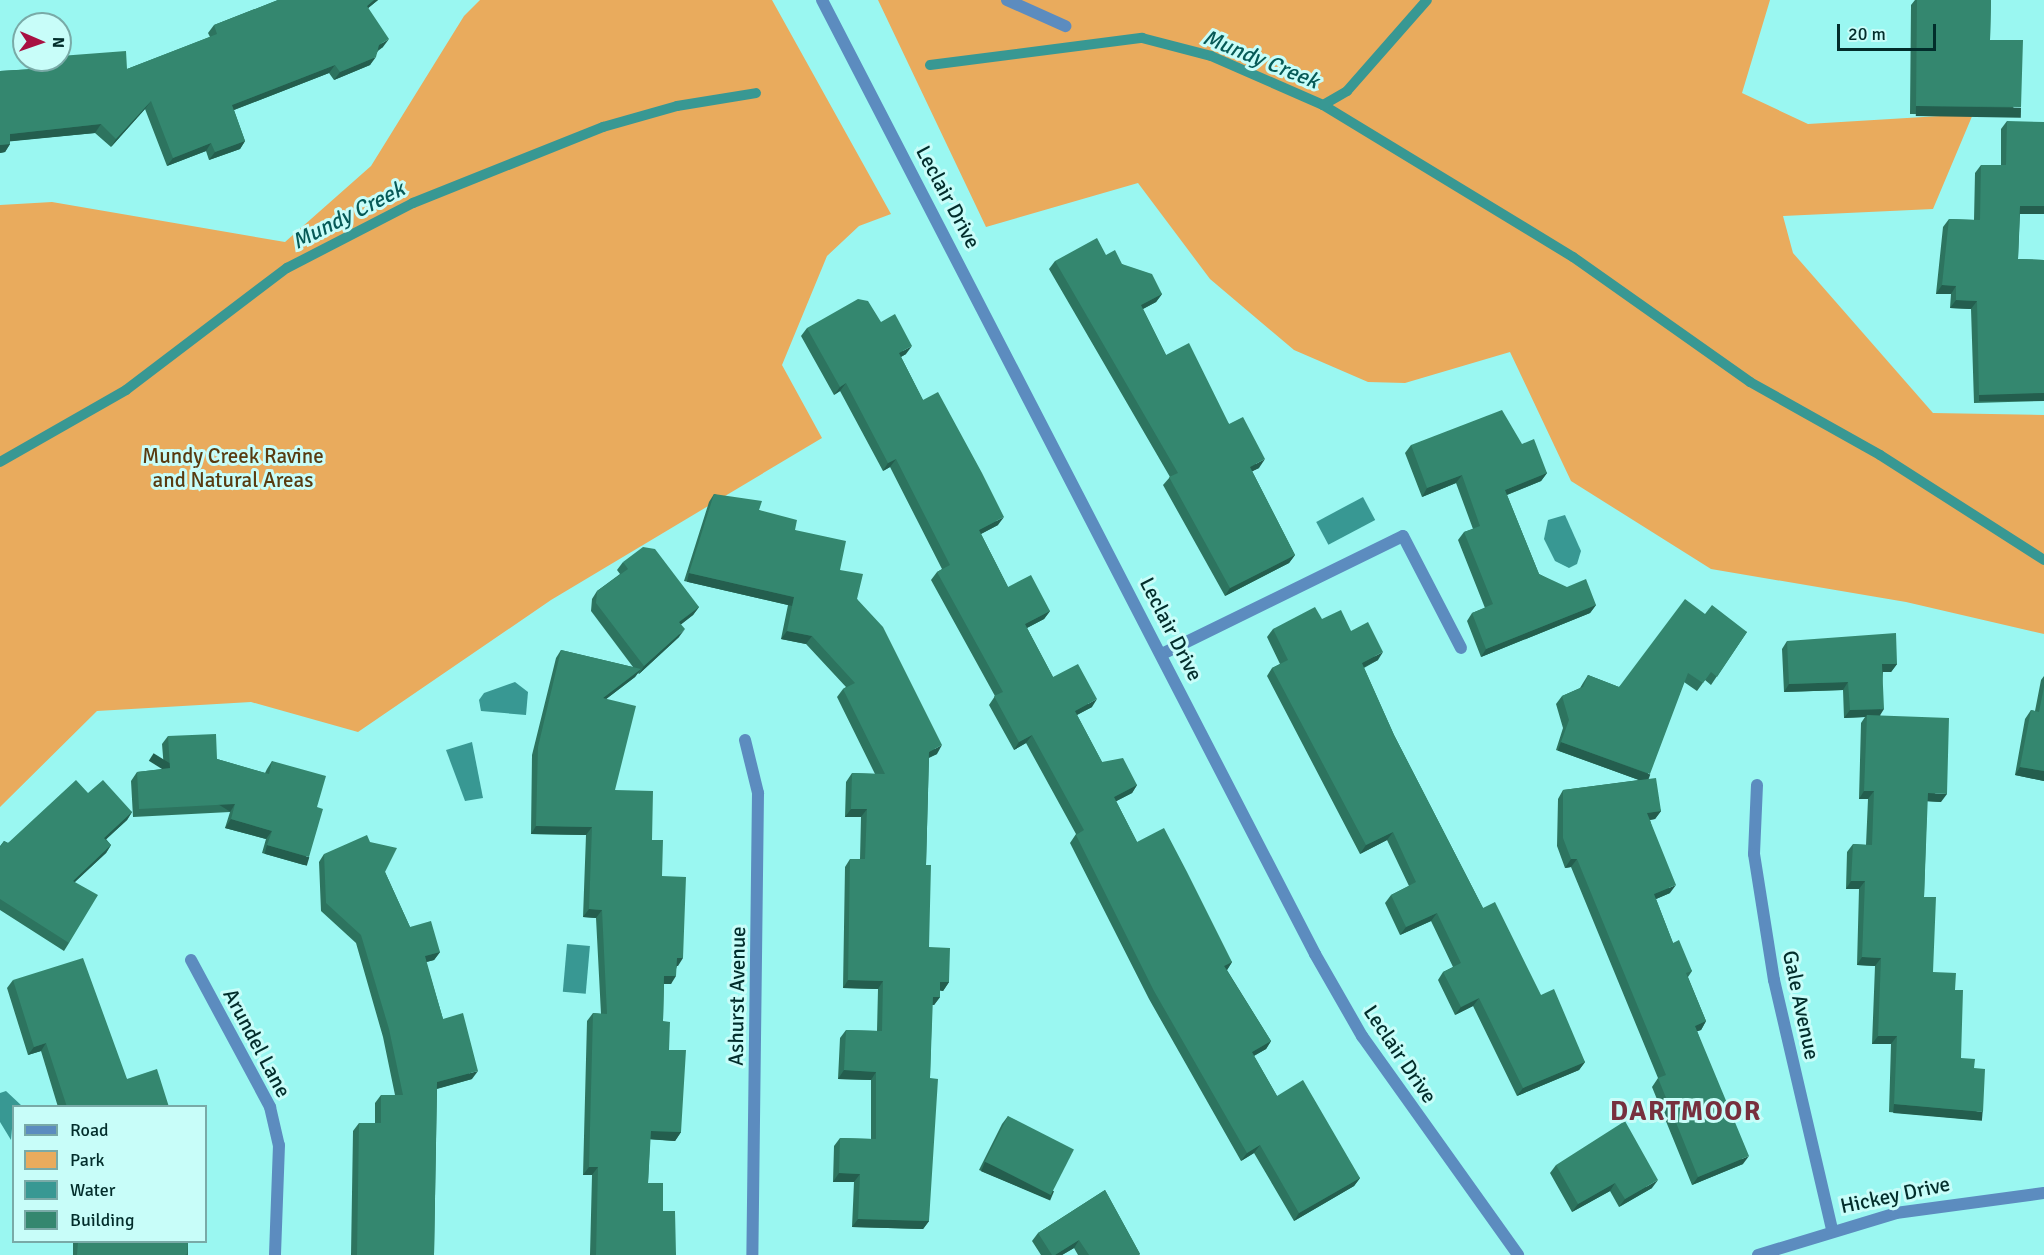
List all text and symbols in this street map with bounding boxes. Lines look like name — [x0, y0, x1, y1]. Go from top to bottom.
north arrow — [12, 12, 72, 72]
scale bar — [1840, 12, 1939, 50]
text: 20 m — [1848, 23, 1886, 45]
water label: Mundy Creek — [1199, 24, 1323, 94]
text: N — [48, 37, 68, 48]
street label: Leclair Drive — [910, 141, 986, 253]
water label: Mundy Creek — [287, 175, 409, 255]
park label: Mundy Creek Ravine and Natural Areas — [142, 443, 324, 493]
street label: Leclair Drive — [1134, 573, 1208, 685]
street label: Ashurst Avenue — [723, 926, 751, 1066]
street label: Gale Avenue — [1777, 948, 1825, 1062]
street label: Arundel Lane — [218, 984, 296, 1102]
street label: Leclair Drive — [1358, 1000, 1442, 1108]
district label: DARTMOOR — [1610, 1096, 1762, 1128]
legend — [12, 1105, 207, 1243]
text: Road — [70, 1119, 109, 1141]
text: Park — [70, 1149, 105, 1171]
street label: Hickey Drive — [1838, 1171, 1952, 1219]
text: Water — [70, 1179, 115, 1201]
text: Building — [70, 1209, 134, 1231]

